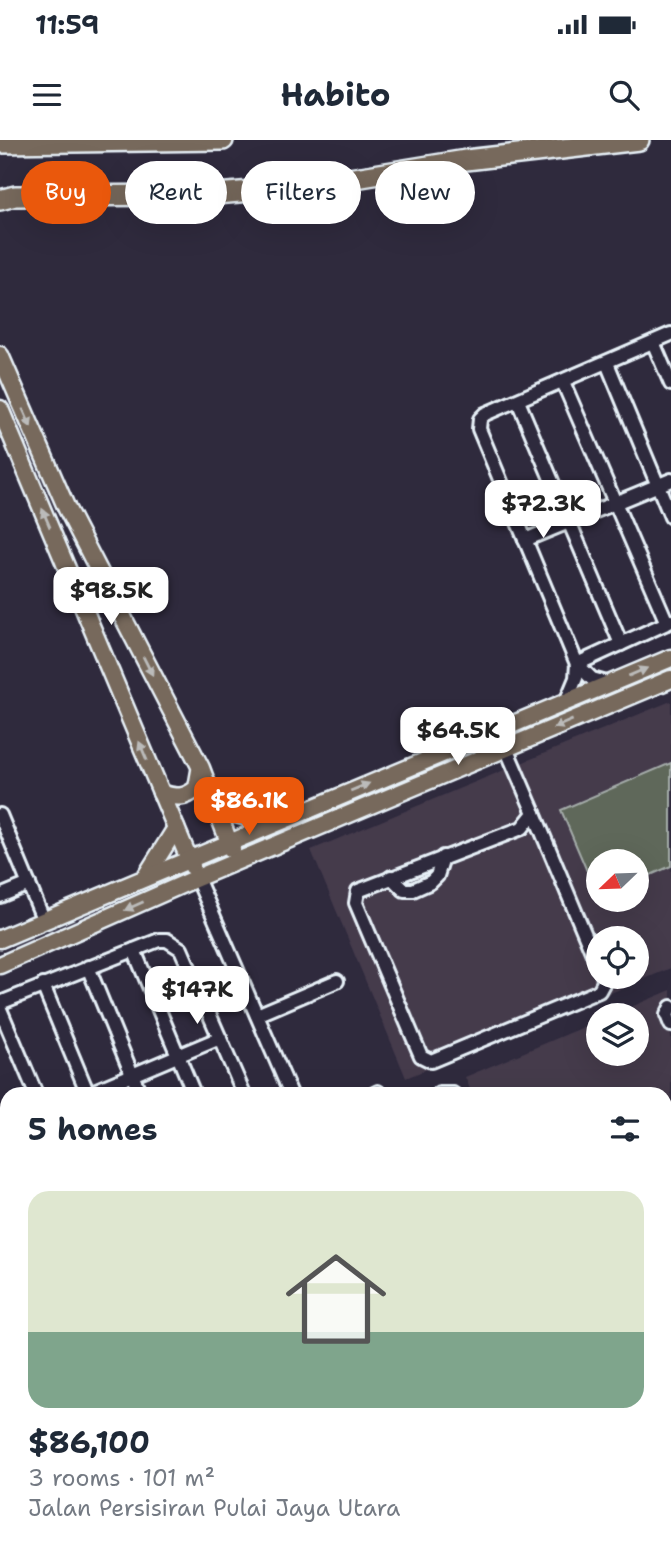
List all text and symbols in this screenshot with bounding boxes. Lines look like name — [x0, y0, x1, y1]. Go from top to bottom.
text: 11:59 — [35, 7, 99, 42]
text: Habito — [280, 73, 391, 116]
icon: menu — [28, 76, 66, 114]
icon: search — [605, 76, 643, 114]
chip: Buy — [21, 161, 111, 224]
chip: Rent — [125, 161, 227, 224]
chip: Filters — [241, 161, 361, 224]
chip: New — [375, 161, 475, 224]
one-way arrow — [22, 407, 33, 428]
pin: $72.3K — [486, 480, 600, 540]
text: $72.3K — [501, 488, 585, 518]
one-way arrow — [40, 507, 51, 528]
pin: $98.5K — [54, 568, 168, 627]
text: $98.5K — [69, 575, 153, 605]
one-way arrow — [142, 656, 154, 676]
one-way arrow — [628, 666, 648, 678]
pin: $64.5K — [401, 708, 515, 767]
text: $64.5K — [416, 715, 500, 745]
one-way arrow — [552, 719, 573, 730]
one-way arrow — [137, 740, 148, 761]
pin: $86.1K — [192, 778, 306, 837]
one-way arrow — [350, 782, 371, 793]
text: $86.1K — [210, 785, 288, 815]
north arrow — [586, 849, 649, 912]
map controls — [586, 849, 649, 1066]
one-way arrow — [124, 900, 144, 912]
button: locate — [586, 926, 649, 989]
pin: $147K — [148, 966, 246, 1026]
text: $147K — [161, 974, 233, 1004]
button: layers — [586, 1003, 649, 1066]
text: 5 homes — [28, 1109, 158, 1150]
icon: filters — [606, 1110, 644, 1148]
icon: home — [273, 1236, 399, 1362]
text: $86,100 — [28, 1422, 150, 1463]
text: 3 rooms · 101 m² — [28, 1463, 215, 1493]
text: Jalan Persisiran Pulai Jaya Utara — [28, 1493, 400, 1523]

